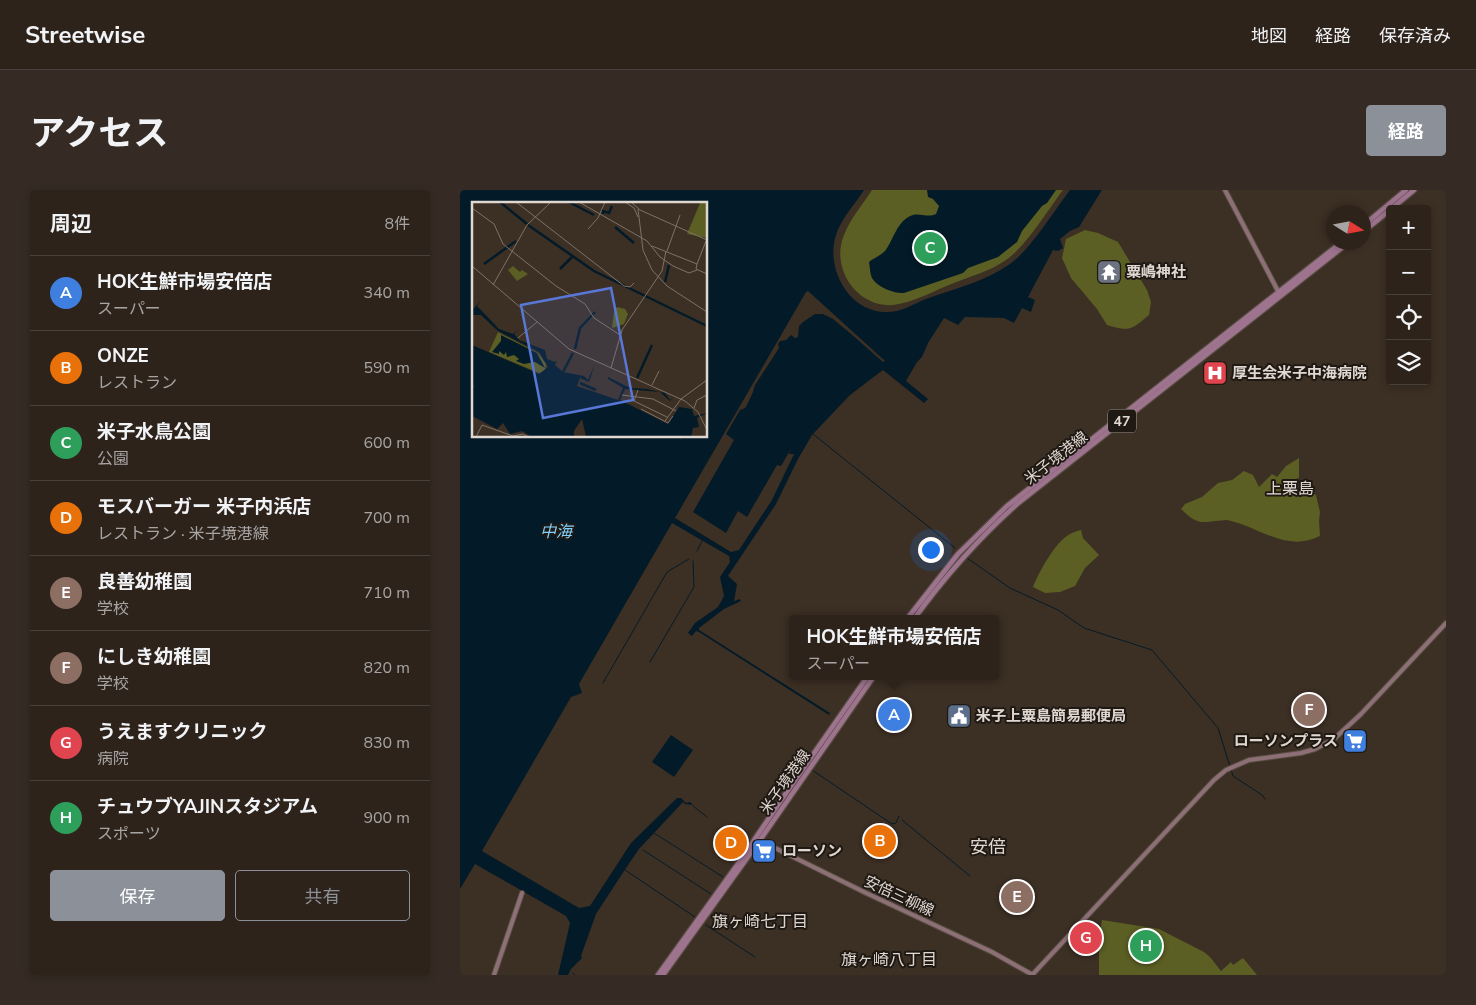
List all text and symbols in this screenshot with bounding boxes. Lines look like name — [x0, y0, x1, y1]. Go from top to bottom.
text: Streetwise — [25, 19, 145, 51]
text: 地図 — [1251, 24, 1287, 48]
text: 経路 — [1315, 24, 1351, 48]
text: 保存済み — [1379, 24, 1451, 48]
button: 経路 — [1366, 105, 1446, 156]
text: アクセス — [30, 110, 168, 157]
inset map — [472, 202, 708, 438]
north arrow — [1326, 205, 1371, 250]
map controls — [1386, 205, 1431, 385]
button: + — [1386, 205, 1431, 250]
text: 周辺 — [50, 210, 92, 238]
text: 8件 — [384, 213, 410, 235]
pin: C — [914, 229, 946, 267]
button: − — [1386, 250, 1431, 295]
temple icon: 粟嶋神社 — [1096, 259, 1122, 285]
place label: 粟嶋神社 — [1126, 262, 1186, 282]
text: HOK生鮮市場安倍店 — [97, 269, 272, 295]
text: A — [60, 282, 72, 304]
text: 340 m — [363, 282, 410, 304]
button: locate — [1386, 295, 1431, 340]
text: スーパー — [97, 298, 161, 320]
button: layers — [1386, 340, 1431, 385]
text: ONZE — [97, 343, 149, 369]
text: B — [60, 357, 72, 379]
text: 590 m — [363, 357, 410, 379]
hospital icon: 厚生会米子中海病院 — [1202, 360, 1228, 386]
place label: 厚生会米子中海病院 — [1232, 363, 1367, 383]
text: レストラン — [97, 372, 177, 394]
road number: 47 — [1108, 410, 1136, 432]
text: 米子水鳥公園 — [97, 419, 211, 445]
street label: 米子境港線 — [1020, 427, 1092, 489]
text: C — [61, 432, 71, 454]
text: 600 m — [363, 432, 410, 454]
text: 公園 — [97, 448, 129, 470]
district label: 上栗島 — [1266, 478, 1314, 500]
text: モスバーガー 米子内浜店 — [97, 494, 311, 520]
text: D — [60, 507, 72, 529]
text: 700 m — [363, 507, 410, 529]
water label: 中海 — [540, 521, 575, 543]
text: レストラン · 米子境港線 — [97, 523, 269, 545]
your location — [918, 537, 944, 563]
text: 良善幼稚園 — [97, 569, 192, 595]
text: E — [61, 582, 71, 604]
text: 710 m — [363, 582, 410, 604]
text: 学校 — [97, 598, 129, 620]
popup — [789, 615, 999, 680]
text: HOK生鮮市場安倍店 — [806, 624, 982, 650]
text: にしき幼稚園 — [97, 644, 211, 670]
text: スーパー — [806, 653, 870, 675]
text: F — [62, 657, 71, 679]
text: 820 m — [363, 657, 410, 679]
text: 学校 — [97, 673, 129, 695]
pin: F — [1293, 691, 1325, 729]
pin: A — [878, 696, 910, 734]
public building icon: 米子上粟島簡易郵便局 — [946, 703, 972, 729]
place label: 米子上粟島簡易郵便局 — [976, 706, 1126, 726]
text: うえますクリニック — [97, 719, 267, 745]
supermarket icon: ローソンプラス — [1342, 728, 1368, 754]
place label: ローソンプラス — [1234, 731, 1338, 751]
text: G — [60, 732, 72, 754]
text: 830 m — [363, 732, 410, 754]
street label: 米子境港線 — [755, 746, 815, 818]
text: 病院 — [97, 748, 129, 770]
text: チュウブYAJINスタジアム — [97, 794, 318, 820]
text: H — [60, 807, 72, 829]
text: 900 m — [363, 807, 410, 829]
pin: B — [864, 822, 896, 860]
text: スポーツ — [97, 823, 161, 845]
pin: D — [715, 824, 747, 862]
district label: 安倍 — [970, 835, 1006, 859]
supermarket icon: ローソン — [751, 838, 777, 864]
place label: ローソン — [782, 841, 842, 861]
button: 保存 — [50, 870, 225, 921]
button: 共有 — [235, 870, 410, 921]
street label: 安倍三柳線 — [861, 871, 937, 921]
pin: E — [1001, 878, 1033, 916]
district label: 旗ヶ崎七丁目 — [712, 911, 808, 933]
pin: G — [1070, 919, 1102, 957]
pin: H — [1130, 927, 1162, 965]
district label: 旗ヶ崎八丁目 — [841, 949, 937, 971]

